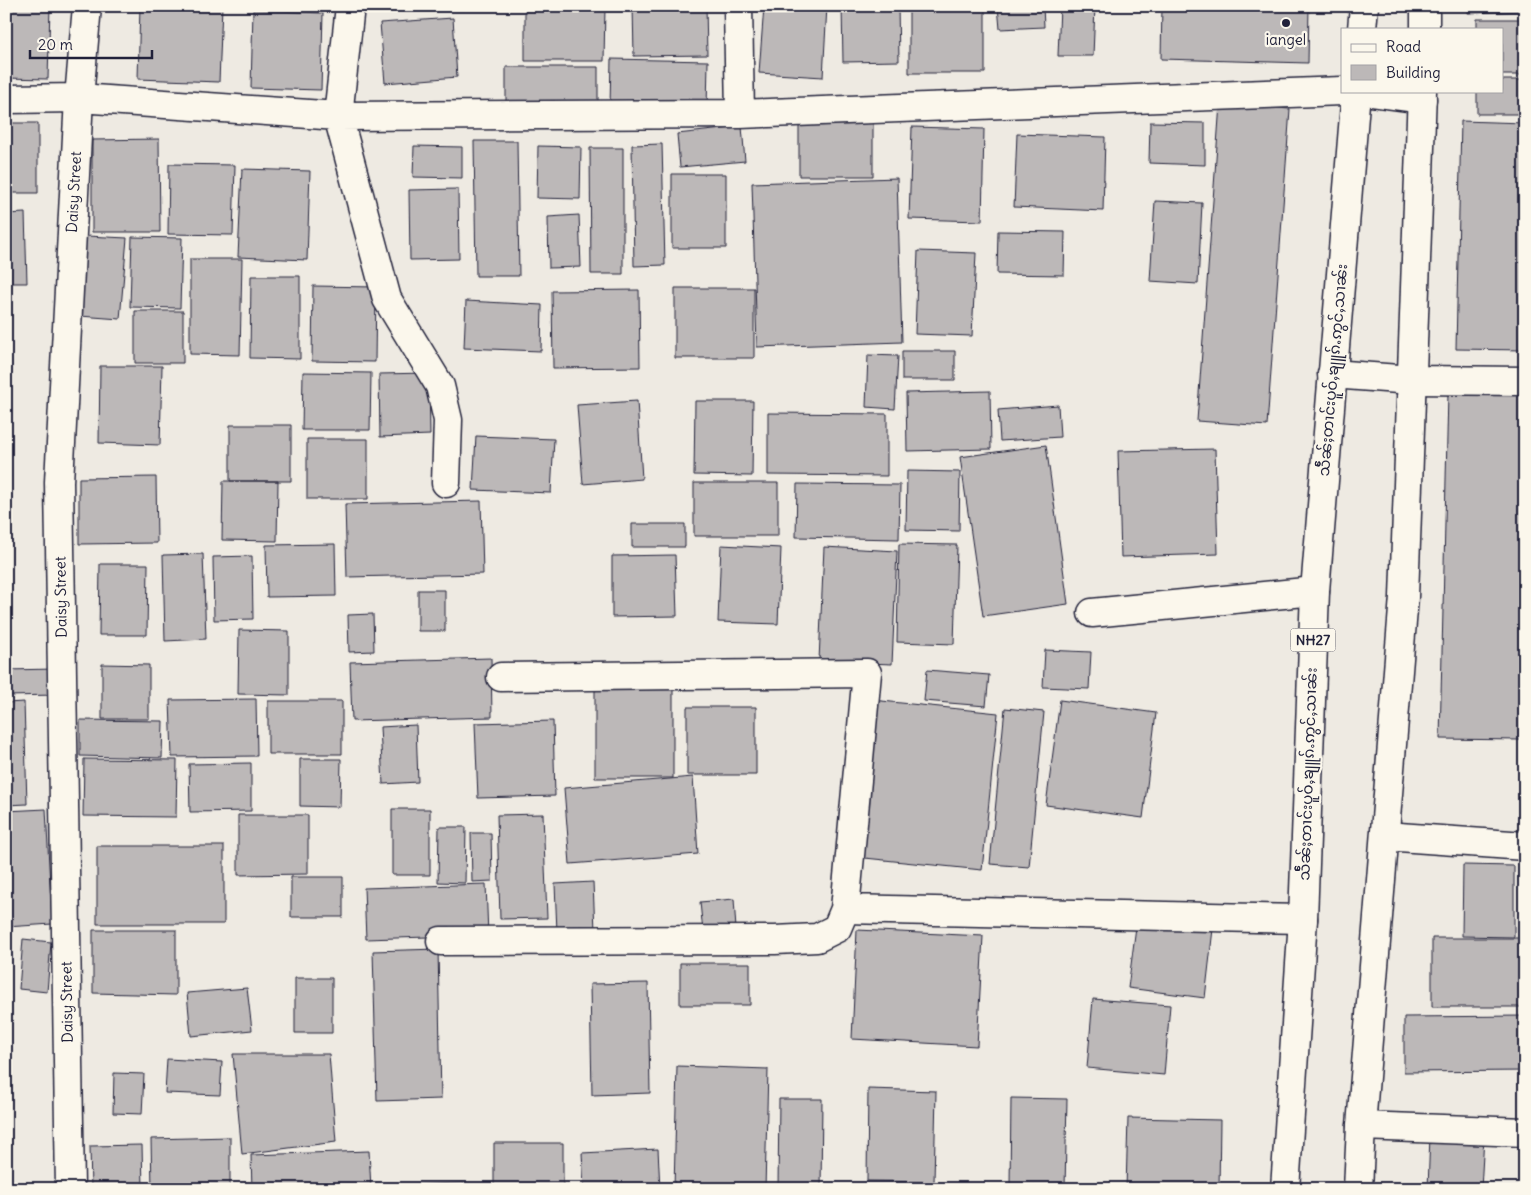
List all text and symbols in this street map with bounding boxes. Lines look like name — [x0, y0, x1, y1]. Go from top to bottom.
marker: iangel — [1280, 17, 1292, 29]
scale bar — [30, 28, 152, 60]
legend — [1341, 28, 1504, 92]
place label: iangel — [1266, 30, 1306, 49]
text: 20 m — [38, 35, 73, 54]
text: Road — [1386, 37, 1421, 56]
text: Building — [1386, 63, 1441, 82]
street label: Daisy Street — [62, 151, 85, 233]
street label: သဵႅၼ်ႈတၢင်းပူဝ်ႇၶျူၵ်ႉဢွင်ႇသၢၼ်း — [1314, 263, 1354, 477]
street label: Daisy Street — [50, 556, 71, 638]
road number: NH27 — [1290, 628, 1336, 652]
street label: သဵႅၼ်ႈတၢင်းပူဝ်ႇၶျူၵ်ႉဢွင်ႇသၢၼ်း — [1294, 667, 1324, 881]
street label: Daisy Street — [56, 961, 77, 1043]

